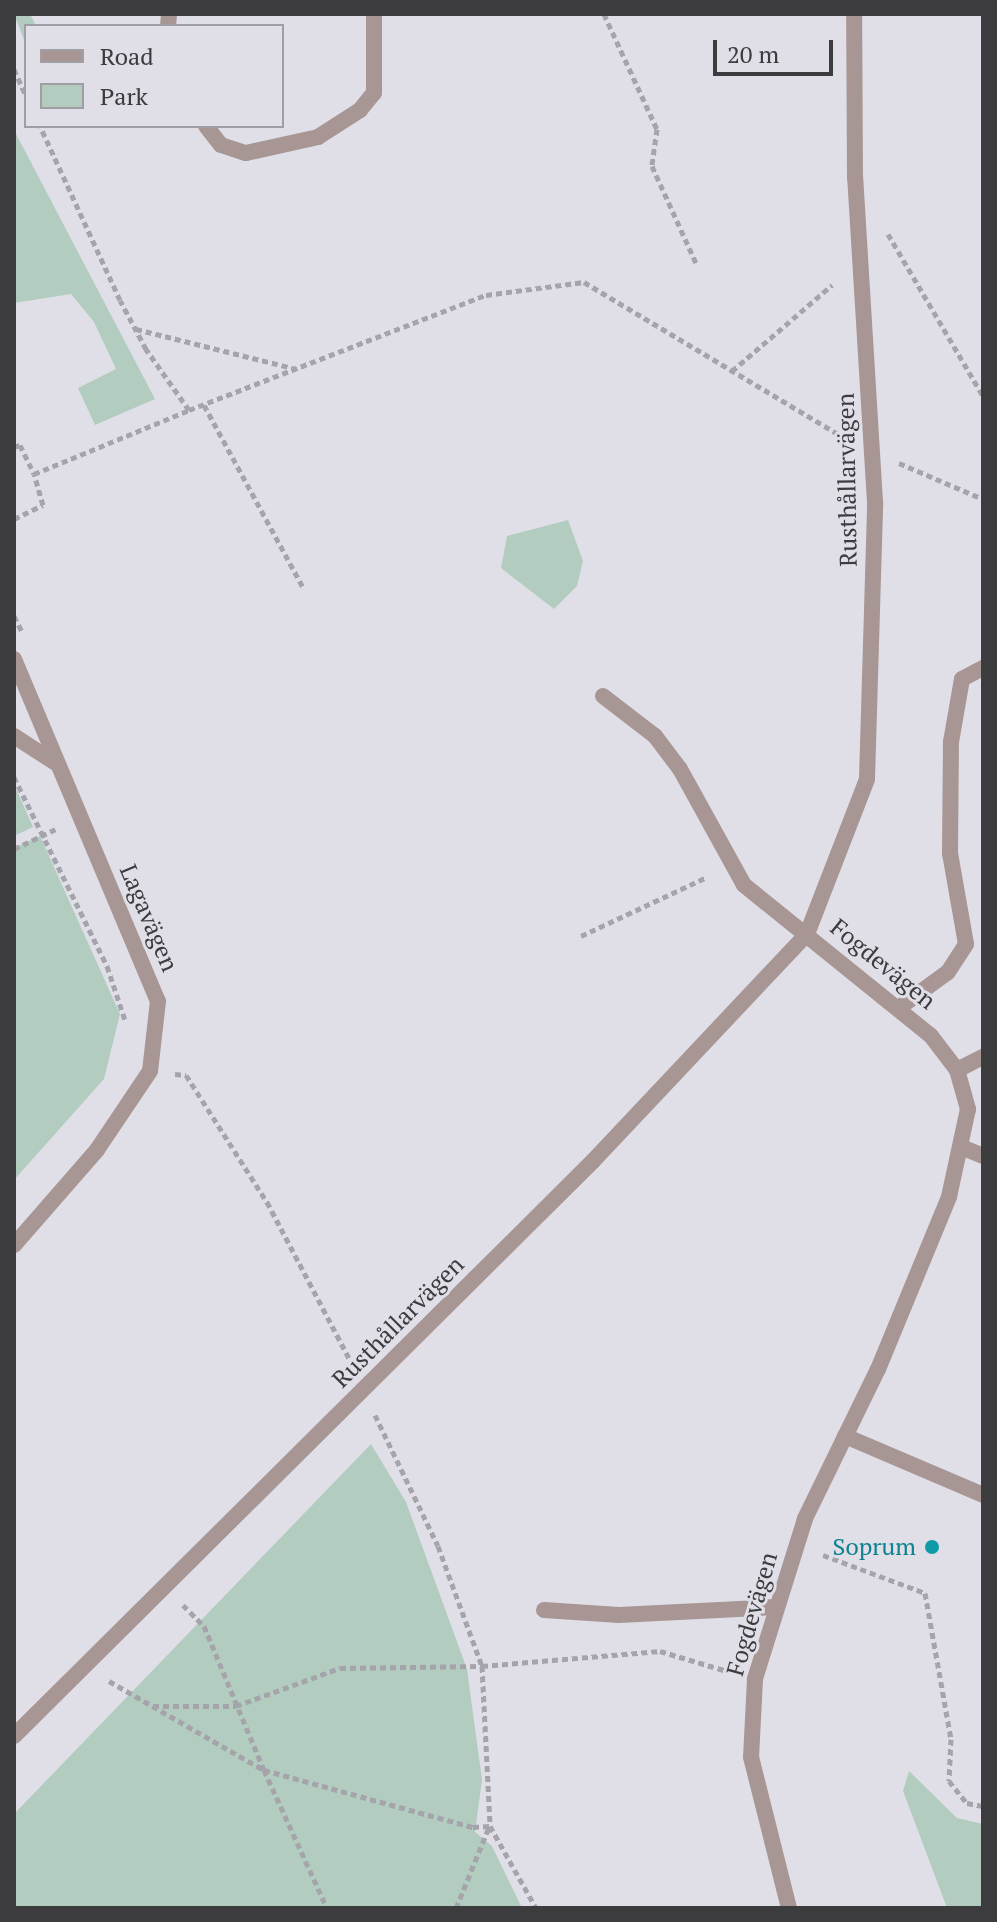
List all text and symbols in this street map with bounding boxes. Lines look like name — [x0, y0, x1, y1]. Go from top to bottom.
legend — [24, 24, 284, 128]
scale bar — [717, 24, 837, 74]
text: 20 m — [727, 38, 779, 70]
text: Road — [100, 40, 154, 72]
text: Park — [100, 80, 148, 112]
street label: Rusthållarvägen — [831, 393, 863, 567]
street label: Lagavägen — [114, 860, 184, 976]
street label: Fogdevägen — [825, 913, 941, 1015]
street label: Rusthållarvägen — [326, 1250, 470, 1394]
place label: Soprum — [833, 1533, 916, 1561]
marker: Soprum — [923, 1538, 941, 1556]
street label: Fogdevägen — [721, 1549, 783, 1679]

